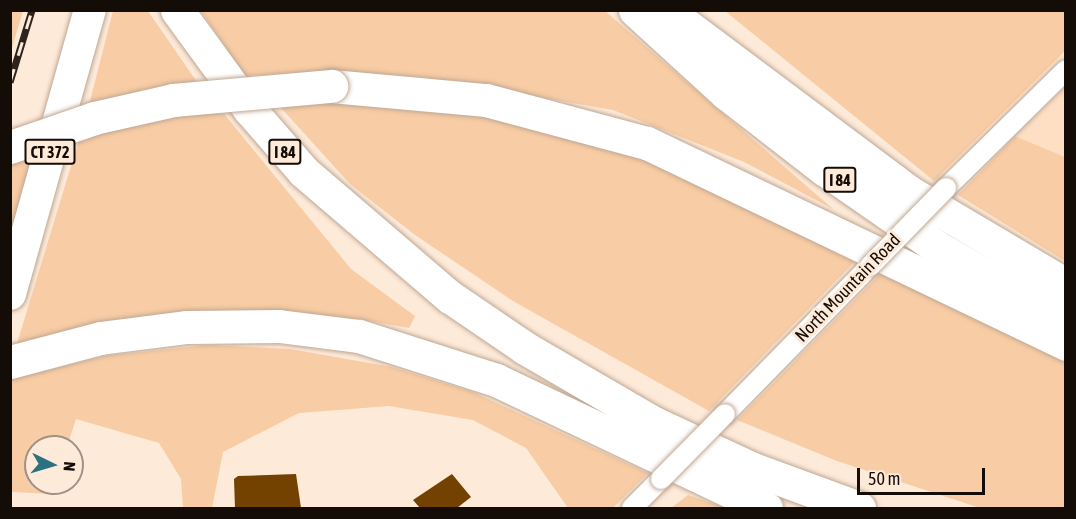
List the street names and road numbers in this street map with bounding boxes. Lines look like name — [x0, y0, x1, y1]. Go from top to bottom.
road number: CT 372 — [25, 139, 76, 165]
road number: I 84 — [267, 139, 303, 165]
road number: I 84 — [822, 167, 858, 193]
street label: North Mountain Road — [791, 230, 905, 346]

